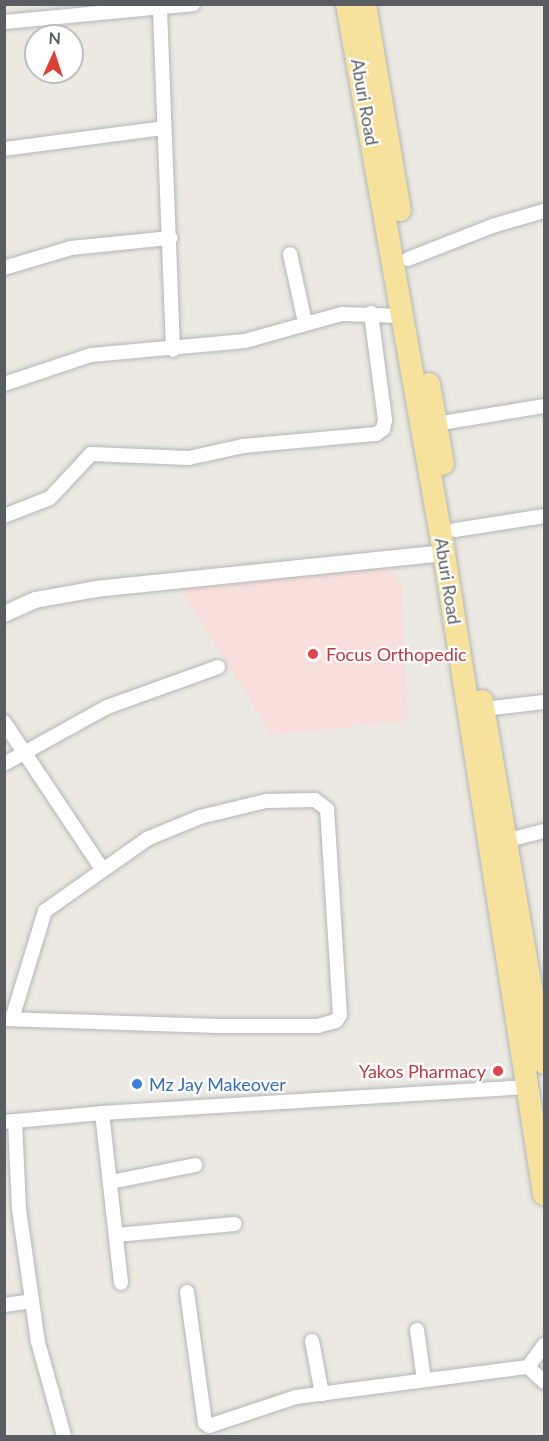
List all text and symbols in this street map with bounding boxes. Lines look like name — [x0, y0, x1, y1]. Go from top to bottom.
north arrow — [24, 24, 84, 84]
text: N — [48, 28, 62, 47]
street label: Aburi Road — [347, 57, 383, 147]
street label: Aburi Road — [430, 536, 466, 626]
place label: Focus Orthopedic — [326, 643, 467, 665]
marker: Focus Orthopedic — [304, 645, 322, 663]
place label: Yakos Pharmacy — [359, 1060, 486, 1082]
marker: Yakos Pharmacy — [491, 1064, 505, 1078]
place label: Mz Jay Makeover — [149, 1073, 287, 1095]
marker: Mz Jay Makeover — [130, 1077, 144, 1091]

